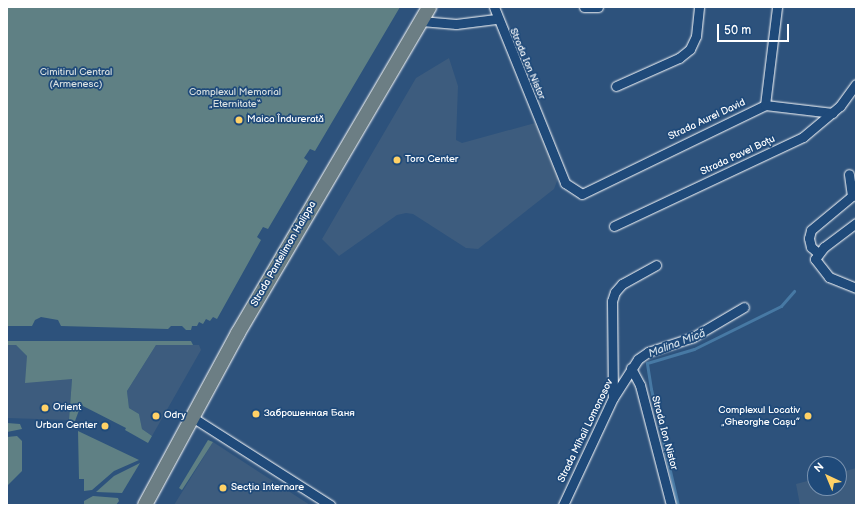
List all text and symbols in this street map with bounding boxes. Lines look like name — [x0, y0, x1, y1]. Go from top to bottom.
scale bar — [719, 16, 791, 42]
text: 50 m — [724, 23, 751, 38]
street label: Strada Ion Nistor — [507, 27, 547, 101]
park label: Cimitirul Central (Armenesc) — [40, 66, 112, 90]
park label: Complexul Memorial „Eternitate“ — [189, 86, 281, 110]
street label: Strada Aurel David — [666, 97, 748, 143]
place label: Maica Îndurerată — [247, 114, 324, 126]
marker: Maica Îndurerată — [234, 115, 244, 125]
street label: Strada Pavel Boțu — [699, 134, 777, 178]
place label: Toro Center — [405, 154, 458, 166]
marker: Toro Center — [392, 155, 402, 165]
street label: Strada Pantelimon Halippa — [249, 199, 319, 309]
water label: Malina Mică — [647, 327, 707, 361]
street label: Strada Mihail Lomonosov — [556, 377, 616, 485]
street label: Strada Ion Nistor — [648, 395, 680, 471]
place label: Orient — [53, 402, 81, 414]
marker: Orient — [40, 403, 50, 413]
place label: Complexul Locativ „Gheorghe Cașu” — [718, 404, 800, 428]
place label: Заброшенная Баня — [264, 408, 355, 420]
marker: Заброшенная Баня — [251, 409, 261, 419]
place label: Odry — [164, 410, 186, 422]
marker: Odry — [151, 411, 161, 421]
marker: Complexul Locativ „Gheorghe Cașu” — [803, 411, 813, 421]
place label: Urban Center — [35, 420, 97, 432]
marker: Urban Center — [100, 421, 110, 431]
north arrow — [807, 456, 847, 496]
text: N — [812, 460, 826, 475]
place label: Secția Internare — [231, 482, 304, 494]
marker: Secția Internare — [218, 483, 228, 493]

